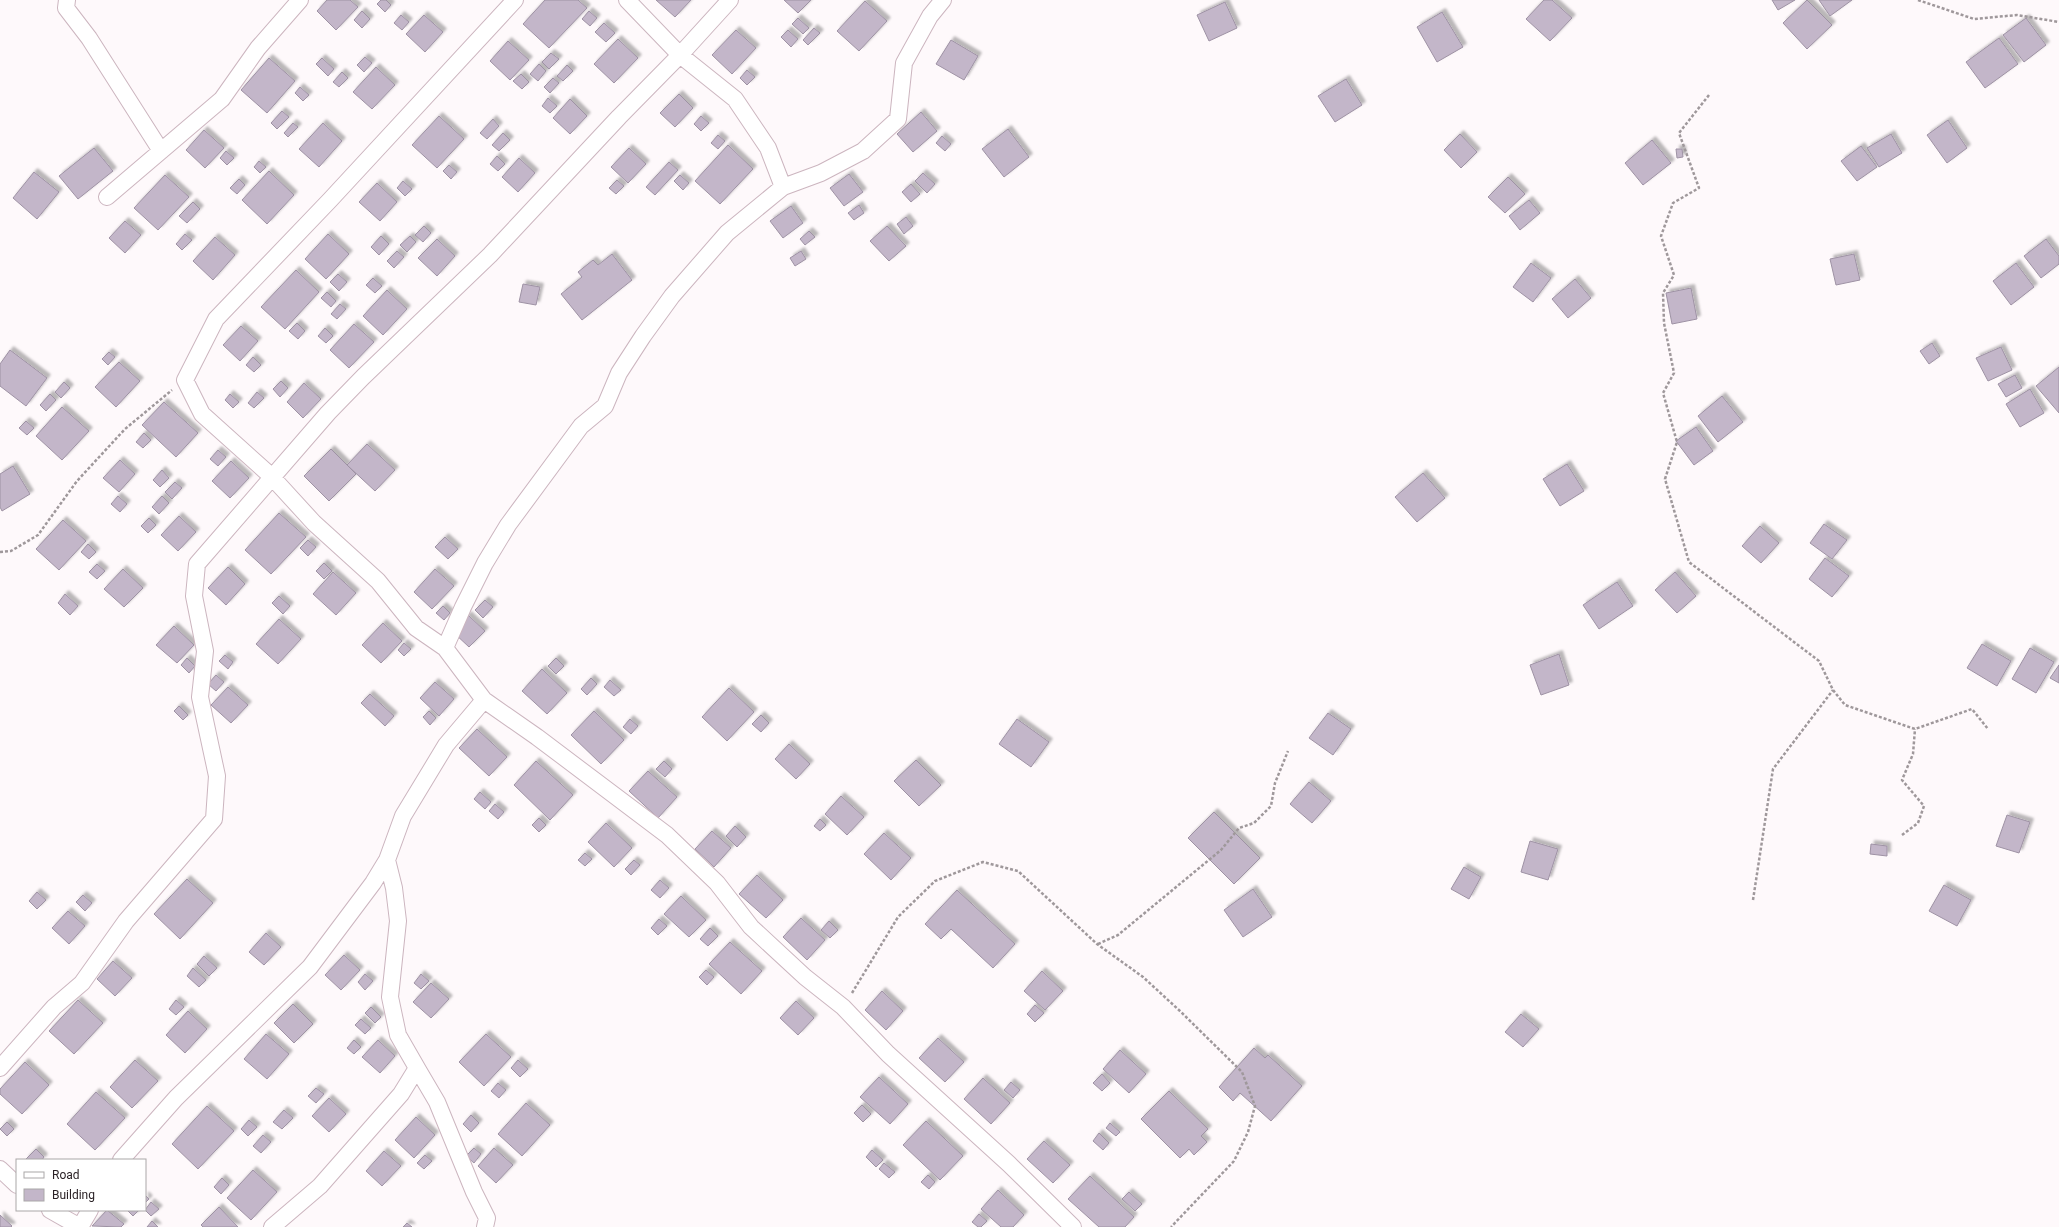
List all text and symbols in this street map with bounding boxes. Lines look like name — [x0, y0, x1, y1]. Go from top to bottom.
legend — [16, 1159, 146, 1211]
text: Road — [52, 1168, 80, 1182]
text: Building — [52, 1188, 95, 1202]

